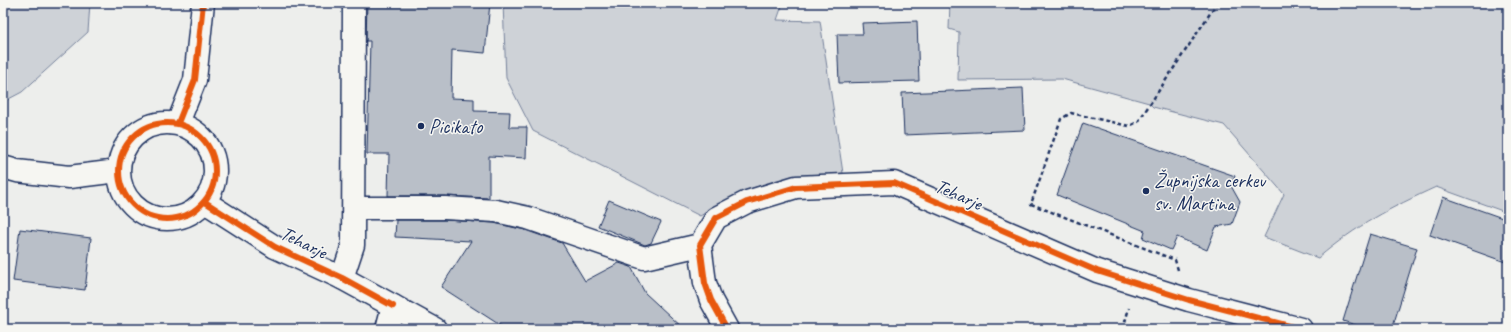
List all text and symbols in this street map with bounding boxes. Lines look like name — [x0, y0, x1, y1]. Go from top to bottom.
place label: Picikato — [429, 114, 483, 139]
marker: Picikato — [416, 121, 426, 131]
place label: Župnijska cerkev sv. Martina — [1154, 168, 1267, 216]
street label: Teharje — [931, 173, 988, 216]
marker: Župnijska cerkev sv. Martina — [1141, 186, 1151, 196]
street label: Teharje — [276, 220, 333, 265]

